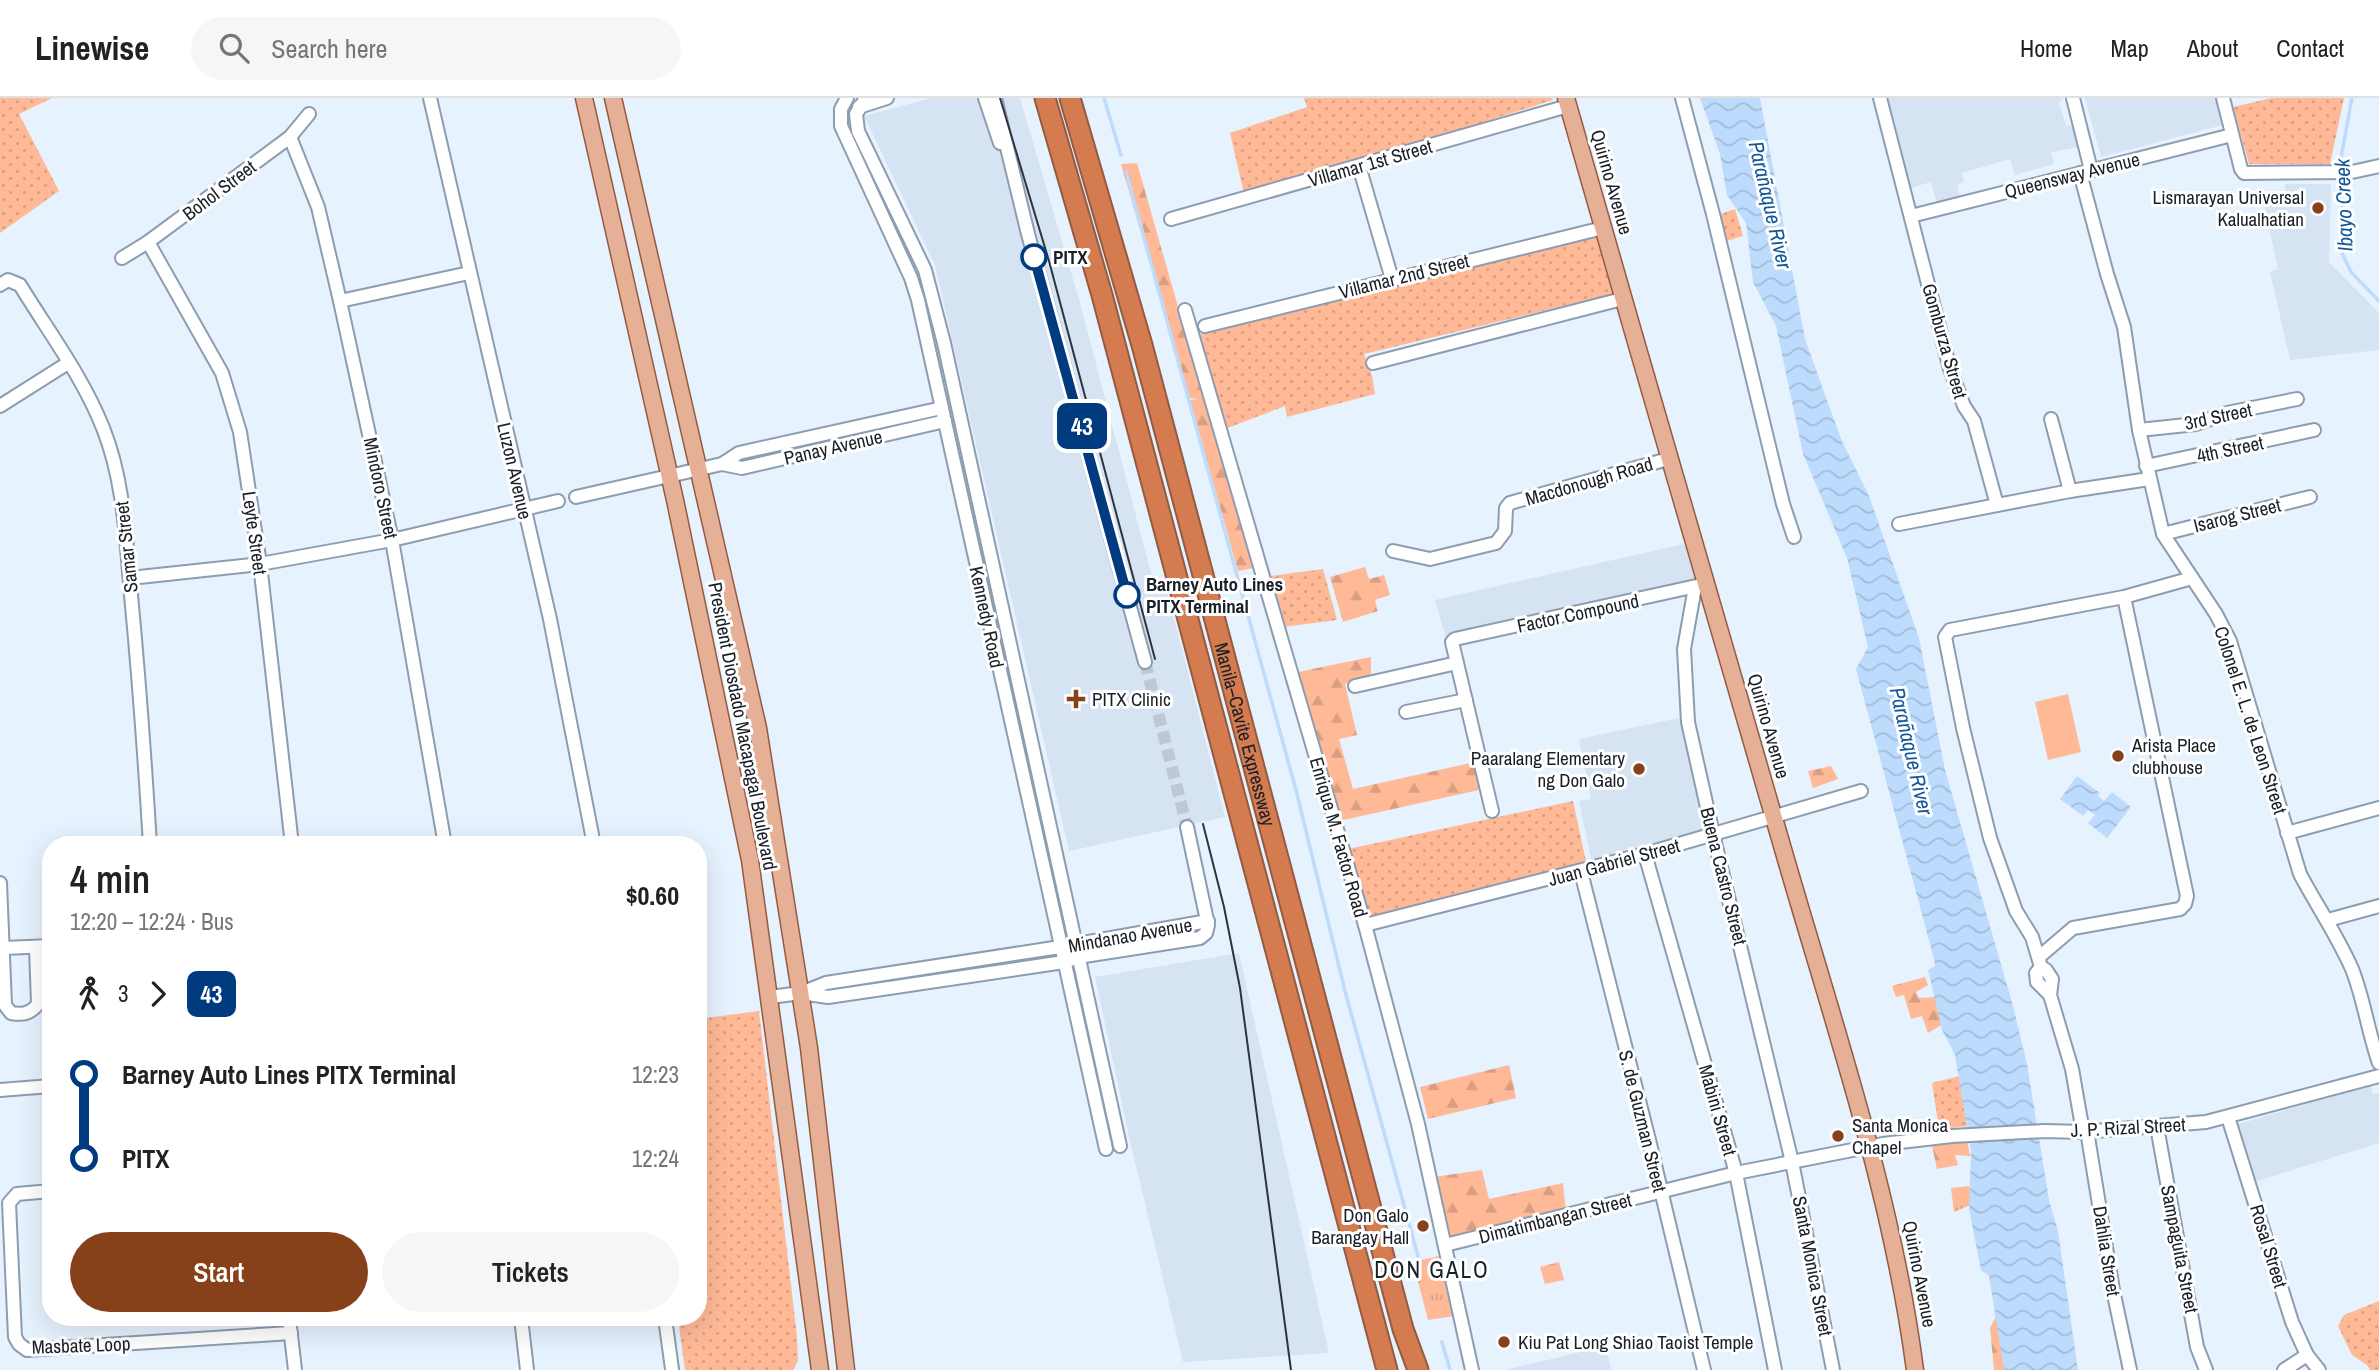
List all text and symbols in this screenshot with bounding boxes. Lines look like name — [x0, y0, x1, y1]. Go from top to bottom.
search box — [191, 17, 681, 80]
text: Linewise — [35, 26, 149, 70]
icon: search — [215, 29, 253, 67]
text: Search here — [271, 31, 387, 66]
text: Home — [2020, 32, 2072, 64]
text: Map — [2110, 32, 2149, 64]
text: About — [2187, 32, 2238, 64]
text: Contact — [2276, 32, 2344, 64]
street label: Quirino Avenue — [1585, 127, 1639, 237]
street label: Villamar 1st Street — [1305, 133, 1436, 193]
water label: Parañaque River — [1742, 138, 1800, 273]
street label: Queensway Avenue — [2002, 146, 2142, 204]
street label: Bohol Street — [177, 153, 262, 226]
water label: Ibayo Creek — [2327, 157, 2360, 252]
place label: Lismarayan Universal Kalualhatian — [2152, 184, 2304, 232]
marker: Lismarayan Universal Kalualhatian — [2310, 200, 2326, 216]
marker: PITX — [1021, 244, 1047, 270]
place label: PITX — [1053, 244, 1088, 270]
street label: Villamar 2nd Street — [1336, 247, 1472, 305]
street label: Gomburza Street — [1916, 280, 1974, 402]
street label: 3rd Street — [2182, 396, 2255, 436]
line badge: 43 — [1050, 403, 1114, 449]
text: 43 — [1071, 410, 1093, 442]
street label: Luzon Avenue — [491, 420, 539, 522]
street label: Panay Avenue — [781, 423, 885, 471]
street label: 4th Street — [2194, 429, 2266, 469]
street label: Mindoro Street — [358, 435, 405, 542]
street label: Macdonough Road — [1522, 450, 1656, 512]
street label: Leyte Street — [236, 490, 274, 577]
street label: Isarog Street — [2191, 491, 2284, 538]
street label: Samar Street — [108, 499, 144, 594]
street label: Kennedy Road — [964, 564, 1010, 670]
place label: Barney Auto Lines PITX Terminal — [1146, 571, 1283, 619]
street label: President Diosdado Macapagal Boulevard — [702, 580, 784, 872]
marker: Barney Auto Lines PITX Terminal — [1114, 582, 1140, 608]
street label: Factor Compound — [1515, 587, 1641, 639]
street label: Colonel E. L. de Leon Street — [2208, 623, 2294, 818]
street label: Manila–Cavite Expressway — [1208, 640, 1282, 829]
street label: Quirino Avenue — [1742, 671, 1796, 781]
water label: Parañaque River — [1883, 684, 1941, 819]
place label: PITX Clinic — [1092, 686, 1171, 712]
marker: PITX Clinic — [1066, 689, 1086, 709]
place label: Arista Place clubhouse — [2131, 732, 2216, 780]
place label: Paaralang Elementary ng Don Galo — [1471, 745, 1625, 793]
marker: Arista Place clubhouse — [2110, 748, 2126, 764]
street label: Enrique M. Factor Road — [1304, 754, 1374, 920]
marker: Paaralang Elementary ng Don Galo — [1631, 761, 1647, 777]
street label: Buena Castro Street — [1694, 804, 1754, 948]
street label: Juan Gabriel Street — [1545, 832, 1683, 892]
text: 4 min — [70, 854, 150, 905]
text: $0.60 — [626, 878, 679, 913]
text: 12:20 – 12:24 · Bus — [70, 906, 234, 937]
street label: Mindanao Avenue — [1066, 911, 1194, 959]
icon: walk — [70, 975, 108, 1013]
icon: forward — [139, 975, 177, 1013]
text: 3 — [118, 978, 129, 1009]
text: 43 — [201, 978, 222, 1010]
street label: S. de Guzman Street — [1613, 1047, 1673, 1195]
text: Barney Auto Lines PITX Terminal — [122, 1057, 456, 1092]
text: 12:23 — [632, 1059, 679, 1090]
street label: Mabini Street — [1693, 1061, 1744, 1159]
street label: J. P. Rizal Street — [2070, 1111, 2187, 1143]
place label: Santa Monica Chapel — [1852, 1112, 1948, 1160]
marker: Santa Monica Chapel — [1830, 1128, 1846, 1144]
text: PITX — [122, 1141, 169, 1176]
text: 12:24 — [632, 1143, 679, 1174]
street label: Sampaguita Street — [2155, 1183, 2205, 1316]
street label: Dimatimbangan Street — [1476, 1186, 1635, 1250]
street label: Santa Monica Street — [1787, 1194, 1839, 1339]
street label: Rosal Street — [2244, 1201, 2294, 1291]
place label: Don Galo Barangay Hall — [1311, 1202, 1409, 1250]
street label: Dahlia Street — [2087, 1204, 2127, 1299]
marker: Don Galo Barangay Hall — [1415, 1218, 1431, 1234]
street label: Quirino Avenue — [1897, 1219, 1943, 1329]
button: Start — [70, 1232, 368, 1312]
button: Tickets — [382, 1232, 679, 1312]
district label: DON GALO — [1374, 1254, 1490, 1285]
place label: Kiu Pat Long Shiao Taoist Temple — [1518, 1329, 1753, 1355]
street label: Masbate Loop — [31, 1330, 131, 1360]
marker: Kiu Pat Long Shiao Taoist Temple — [1496, 1334, 1512, 1350]

